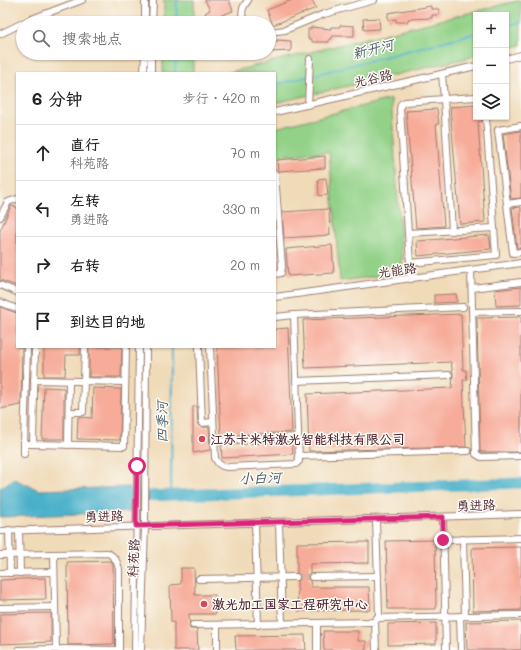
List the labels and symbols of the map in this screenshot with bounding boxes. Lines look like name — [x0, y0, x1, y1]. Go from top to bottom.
water label: 新开河 — [350, 34, 397, 63]
street label: 光谷路 — [352, 65, 394, 90]
street label: 光能路 — [376, 258, 417, 281]
water label: 四季河 — [152, 399, 171, 443]
place label: 江苏卡米特激光智能科技有限公司 — [210, 430, 405, 447]
marker: 江苏卡米特激光智能科技有限公司 — [197, 434, 207, 444]
route start — [128, 457, 146, 475]
water label: 小白河 — [239, 467, 283, 488]
street label: 勇进路 — [456, 495, 496, 514]
street label: 勇进路 — [84, 506, 124, 525]
route end — [434, 531, 452, 549]
street label: 科苑路 — [123, 538, 142, 578]
place label: 激光加工国家工程研究中心 — [212, 595, 368, 612]
marker: 激光加工国家工程研究中心 — [199, 599, 209, 609]

